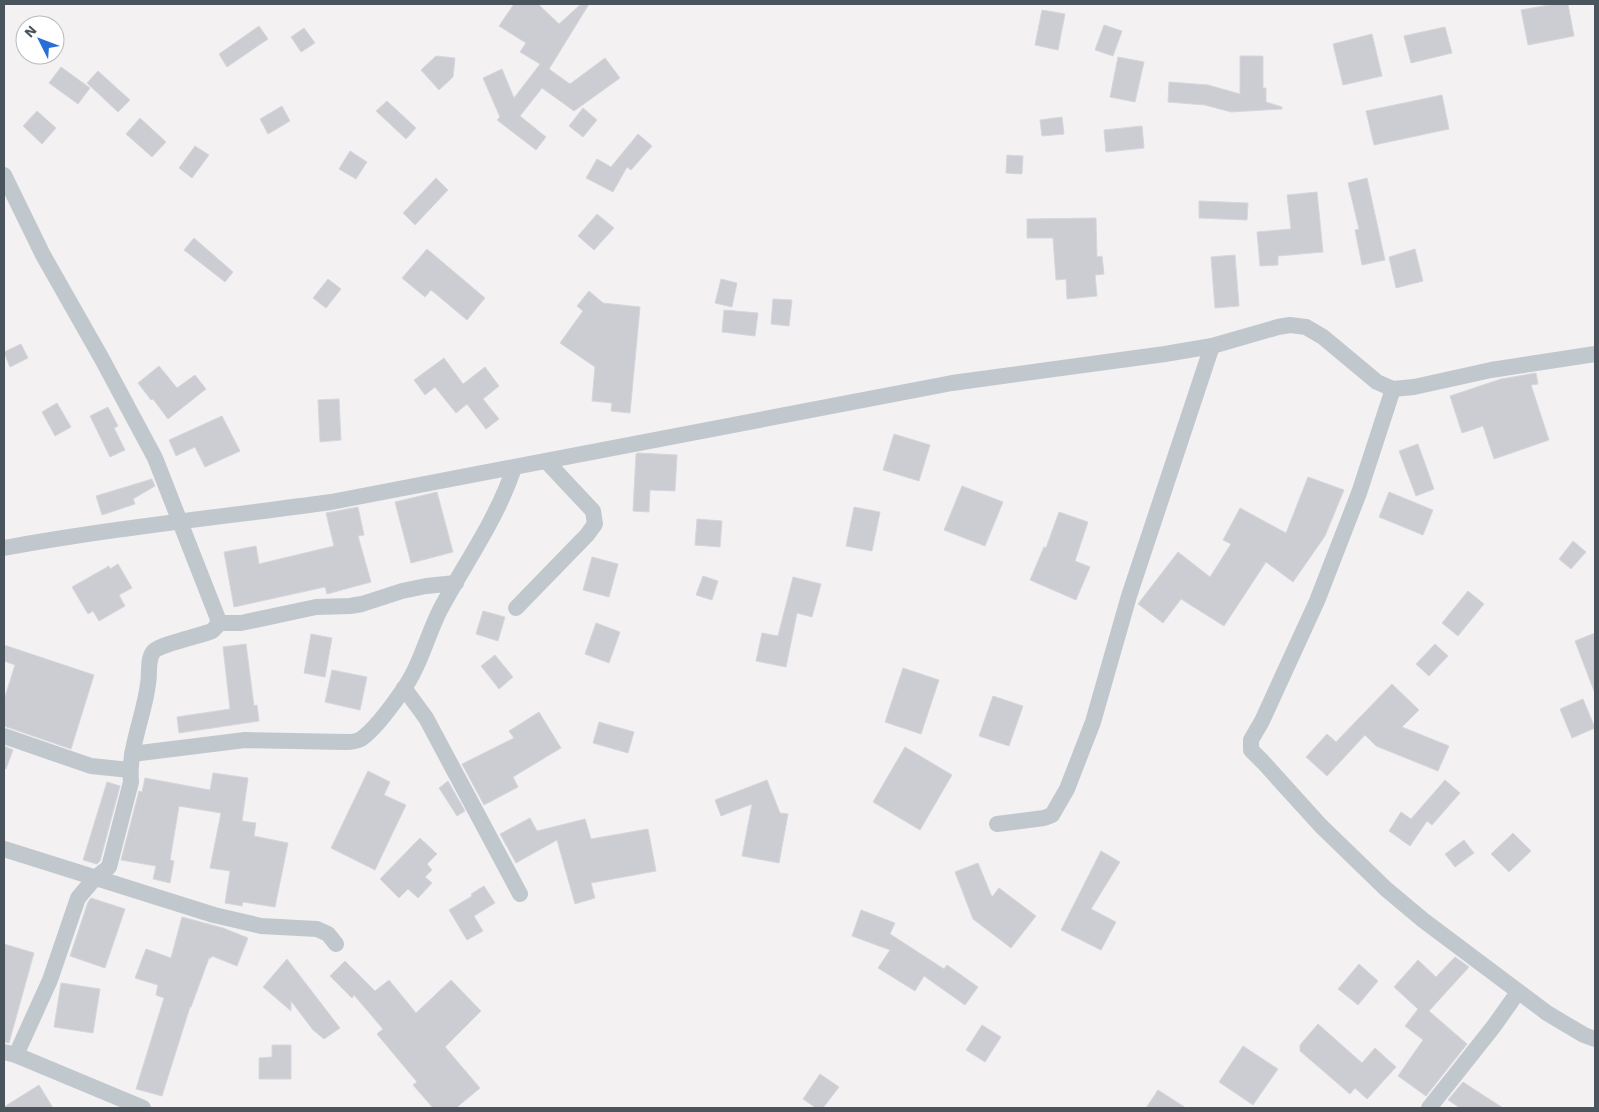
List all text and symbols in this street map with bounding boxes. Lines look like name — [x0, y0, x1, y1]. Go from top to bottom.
north arrow — [15, 15, 65, 65]
text: N — [21, 22, 40, 41]

